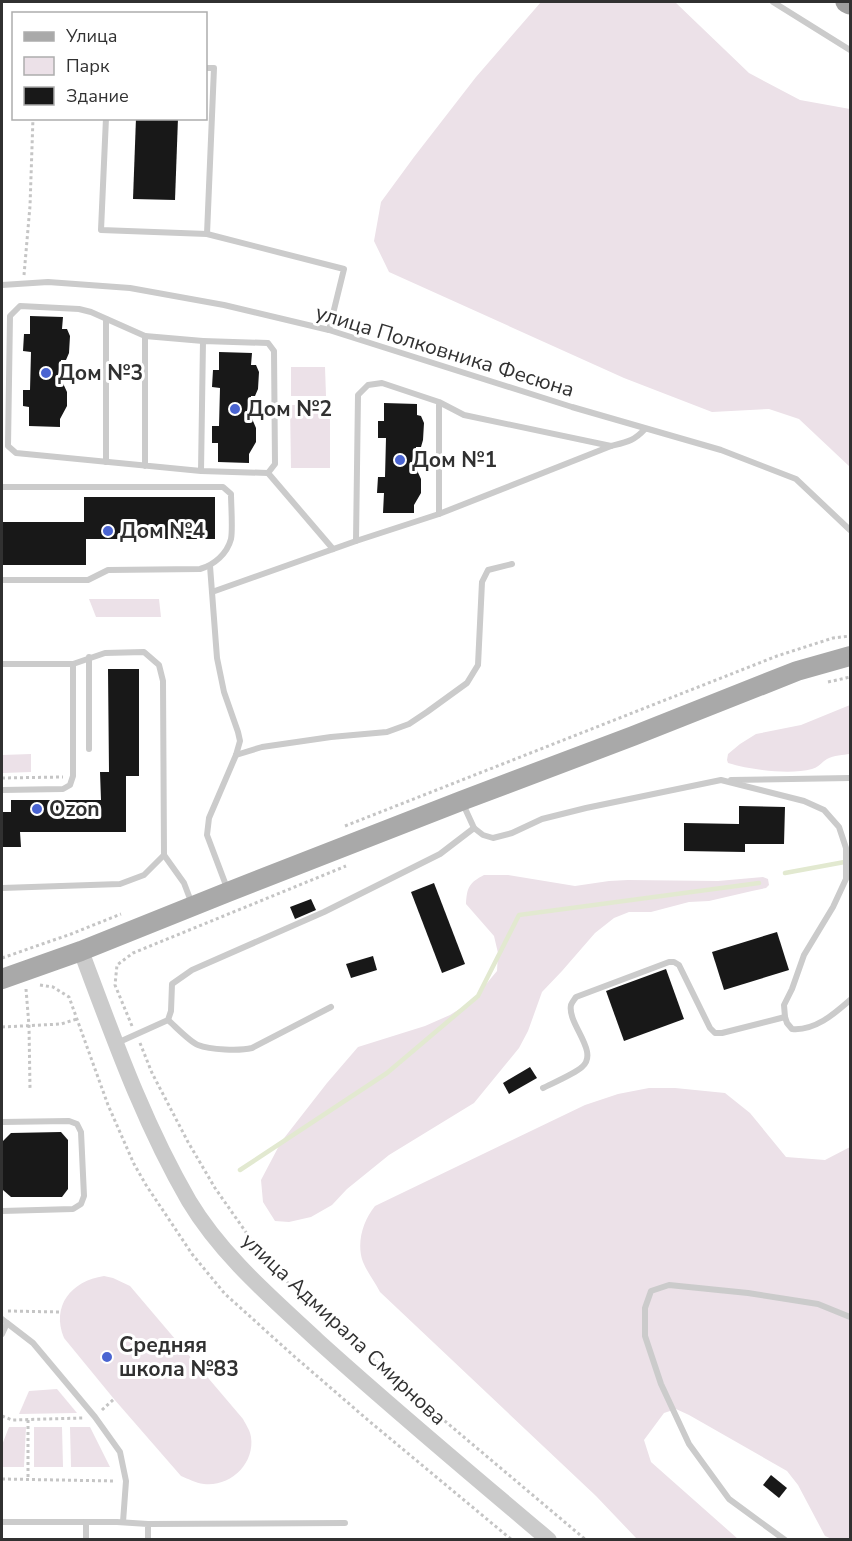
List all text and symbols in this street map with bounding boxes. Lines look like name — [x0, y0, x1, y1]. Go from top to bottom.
legend — [12, 12, 207, 120]
text: Улица — [65, 24, 117, 48]
text: Парк — [66, 54, 110, 78]
text: Здание — [66, 84, 129, 108]
street label: улица Полковника Фесюна — [312, 298, 578, 404]
place label: Дом №3 — [58, 359, 143, 387]
marker: Дом №3 — [39, 366, 53, 380]
place label: Дом №2 — [247, 395, 332, 423]
marker: Дом №2 — [228, 402, 242, 416]
place label: Дом №1 — [412, 446, 497, 474]
marker: Дом №1 — [393, 453, 407, 467]
place label: Дом №4 — [120, 517, 205, 545]
marker: Дом №4 — [101, 524, 115, 538]
place label: Ozon — [49, 795, 100, 823]
marker: Ozon — [30, 802, 44, 816]
street label: улица Адмирала Смирнова — [236, 1227, 452, 1431]
place label: Средняя школа №83 — [119, 1331, 239, 1383]
marker: Средняя школа №83 — [100, 1350, 114, 1364]

